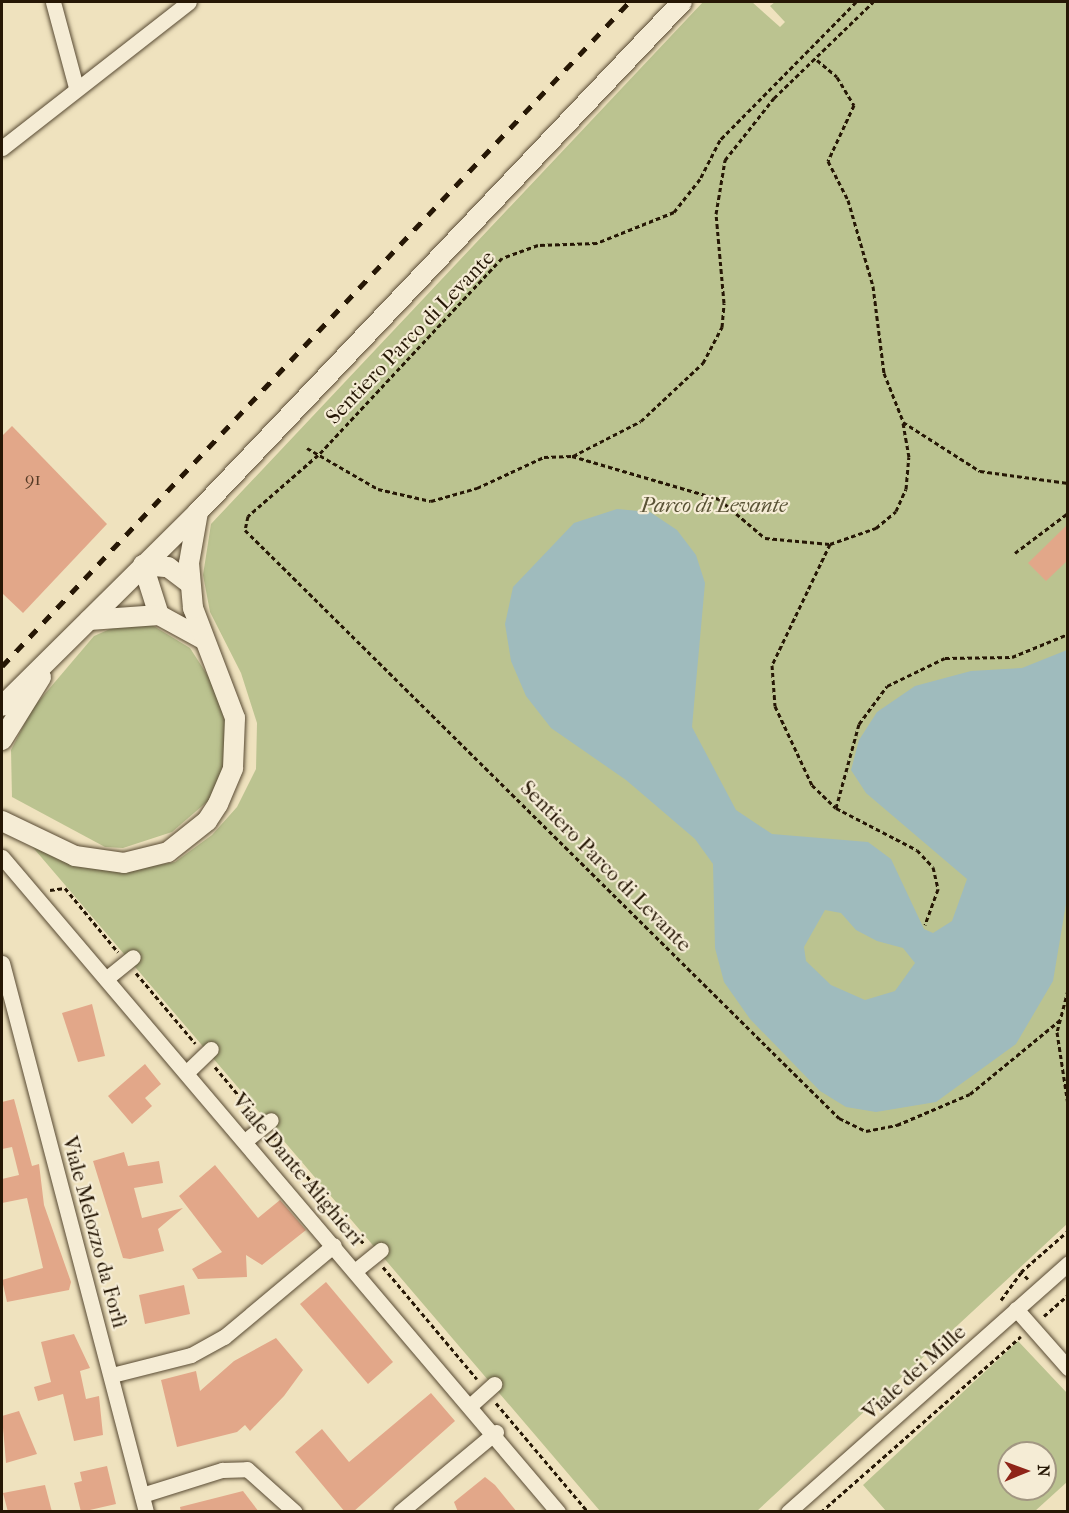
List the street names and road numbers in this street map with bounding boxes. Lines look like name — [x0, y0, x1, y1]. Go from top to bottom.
street label: Sentiero Parco di Levante — [320, 245, 500, 429]
street label: Sentiero Parco di Levante — [515, 775, 697, 957]
street label: Viale Dante Alighieri — [227, 1088, 369, 1250]
street label: Viale Melozzo da Forlì — [57, 1133, 133, 1331]
street label: Viale dei Mille — [857, 1319, 971, 1425]

